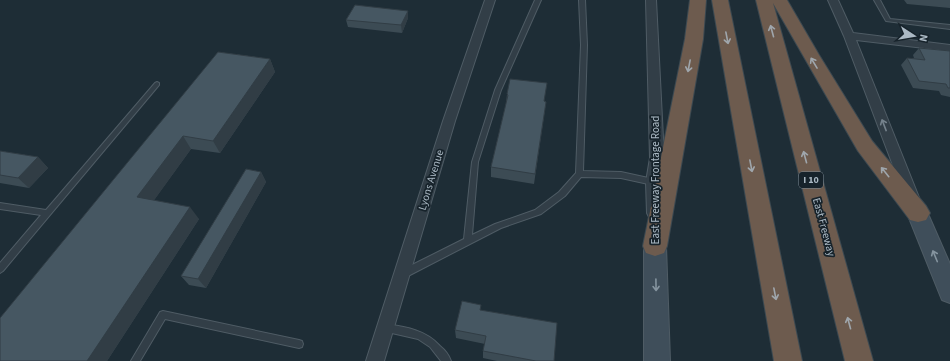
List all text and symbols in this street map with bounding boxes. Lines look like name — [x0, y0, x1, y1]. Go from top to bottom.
north arrow — [894, 16, 934, 56]
one-way arrow — [768, 25, 776, 38]
one-way arrow — [723, 31, 731, 44]
text: N — [915, 33, 931, 43]
one-way arrow — [810, 57, 818, 69]
one-way arrow — [684, 59, 692, 72]
street label: East Freeway Frontage Road — [648, 116, 663, 244]
one-way arrow — [879, 119, 887, 131]
street label: Lyons Avenue — [415, 147, 448, 212]
one-way arrow — [801, 151, 808, 164]
one-way arrow — [747, 159, 755, 172]
one-way arrow — [881, 166, 889, 177]
road number: I 10 — [799, 172, 823, 188]
street label: East Freeway — [809, 196, 839, 258]
one-way arrow — [931, 251, 939, 263]
one-way arrow — [652, 278, 660, 291]
one-way arrow — [771, 287, 779, 300]
one-way arrow — [845, 317, 852, 330]

